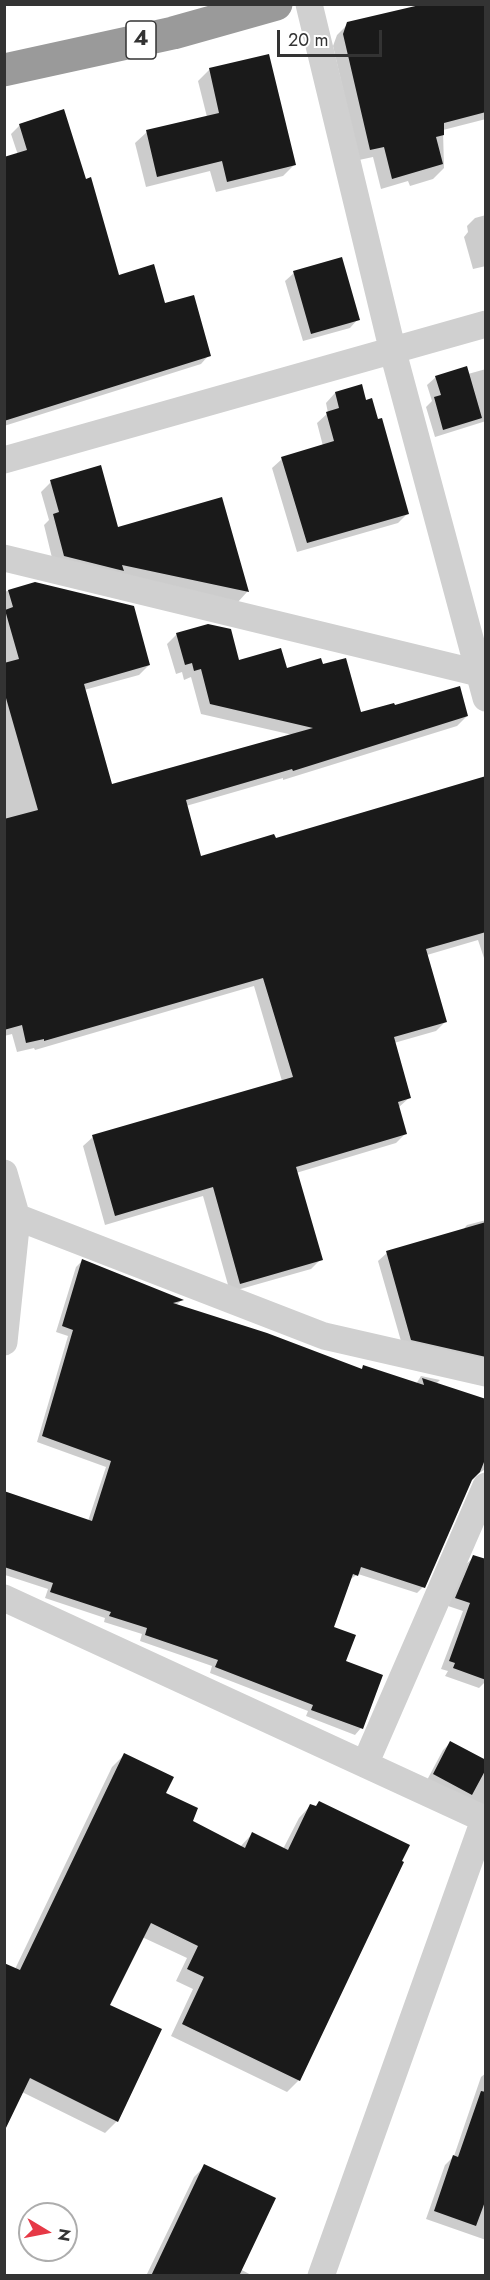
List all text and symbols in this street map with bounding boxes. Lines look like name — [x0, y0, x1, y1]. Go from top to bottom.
scale bar — [280, 18, 385, 56]
road number: 4 — [126, 21, 156, 59]
text: 20 m — [288, 27, 328, 53]
north arrow — [18, 2202, 78, 2262]
text: N — [52, 2227, 77, 2243]

